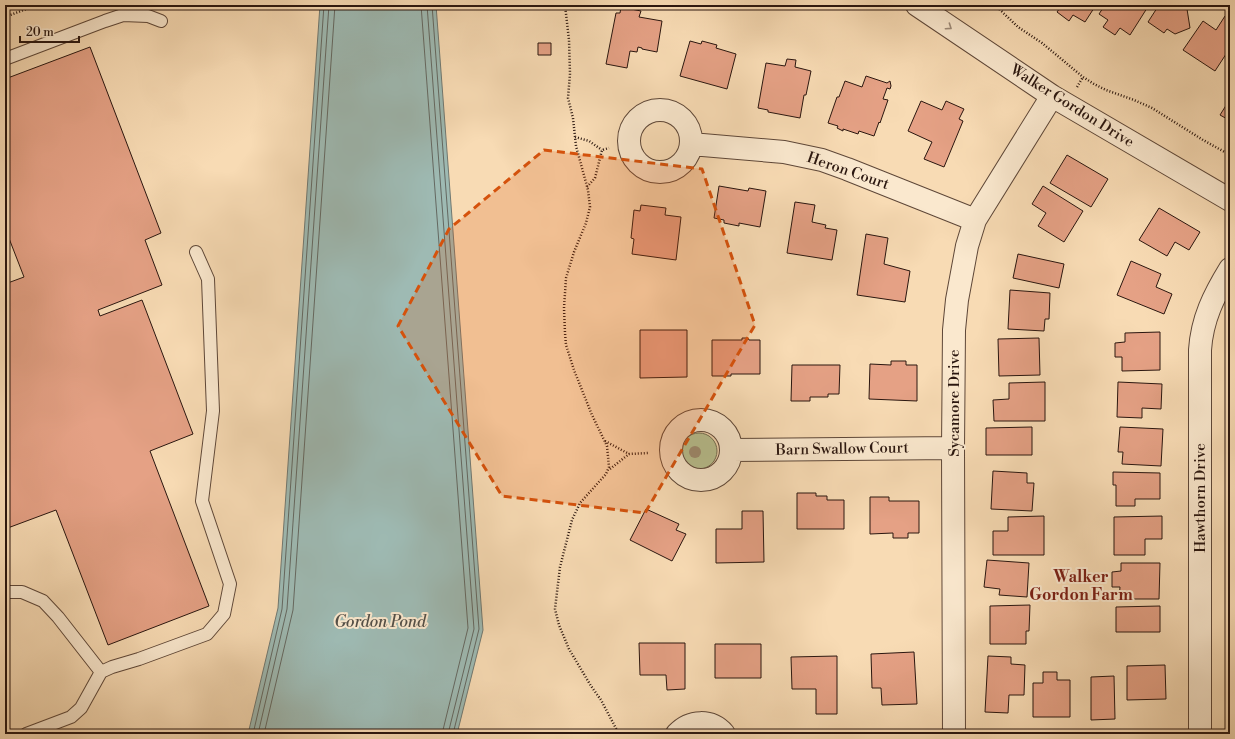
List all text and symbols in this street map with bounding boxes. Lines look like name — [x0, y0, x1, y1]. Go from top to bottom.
scale bar — [20, 18, 79, 44]
one-way arrow — [945, 22, 952, 30]
text: 20 m — [26, 25, 54, 40]
street label: Walker Gordon Drive — [1006, 60, 1137, 152]
street label: Heron Court — [804, 148, 892, 194]
street label: Sycamore Drive — [945, 349, 964, 457]
street label: Barn Swallow Court — [774, 438, 909, 460]
street label: Hawthorn Drive — [1191, 443, 1210, 553]
district label: Walker Gordon Farm — [1029, 567, 1133, 605]
water label: Gordon Pond — [334, 612, 427, 632]

